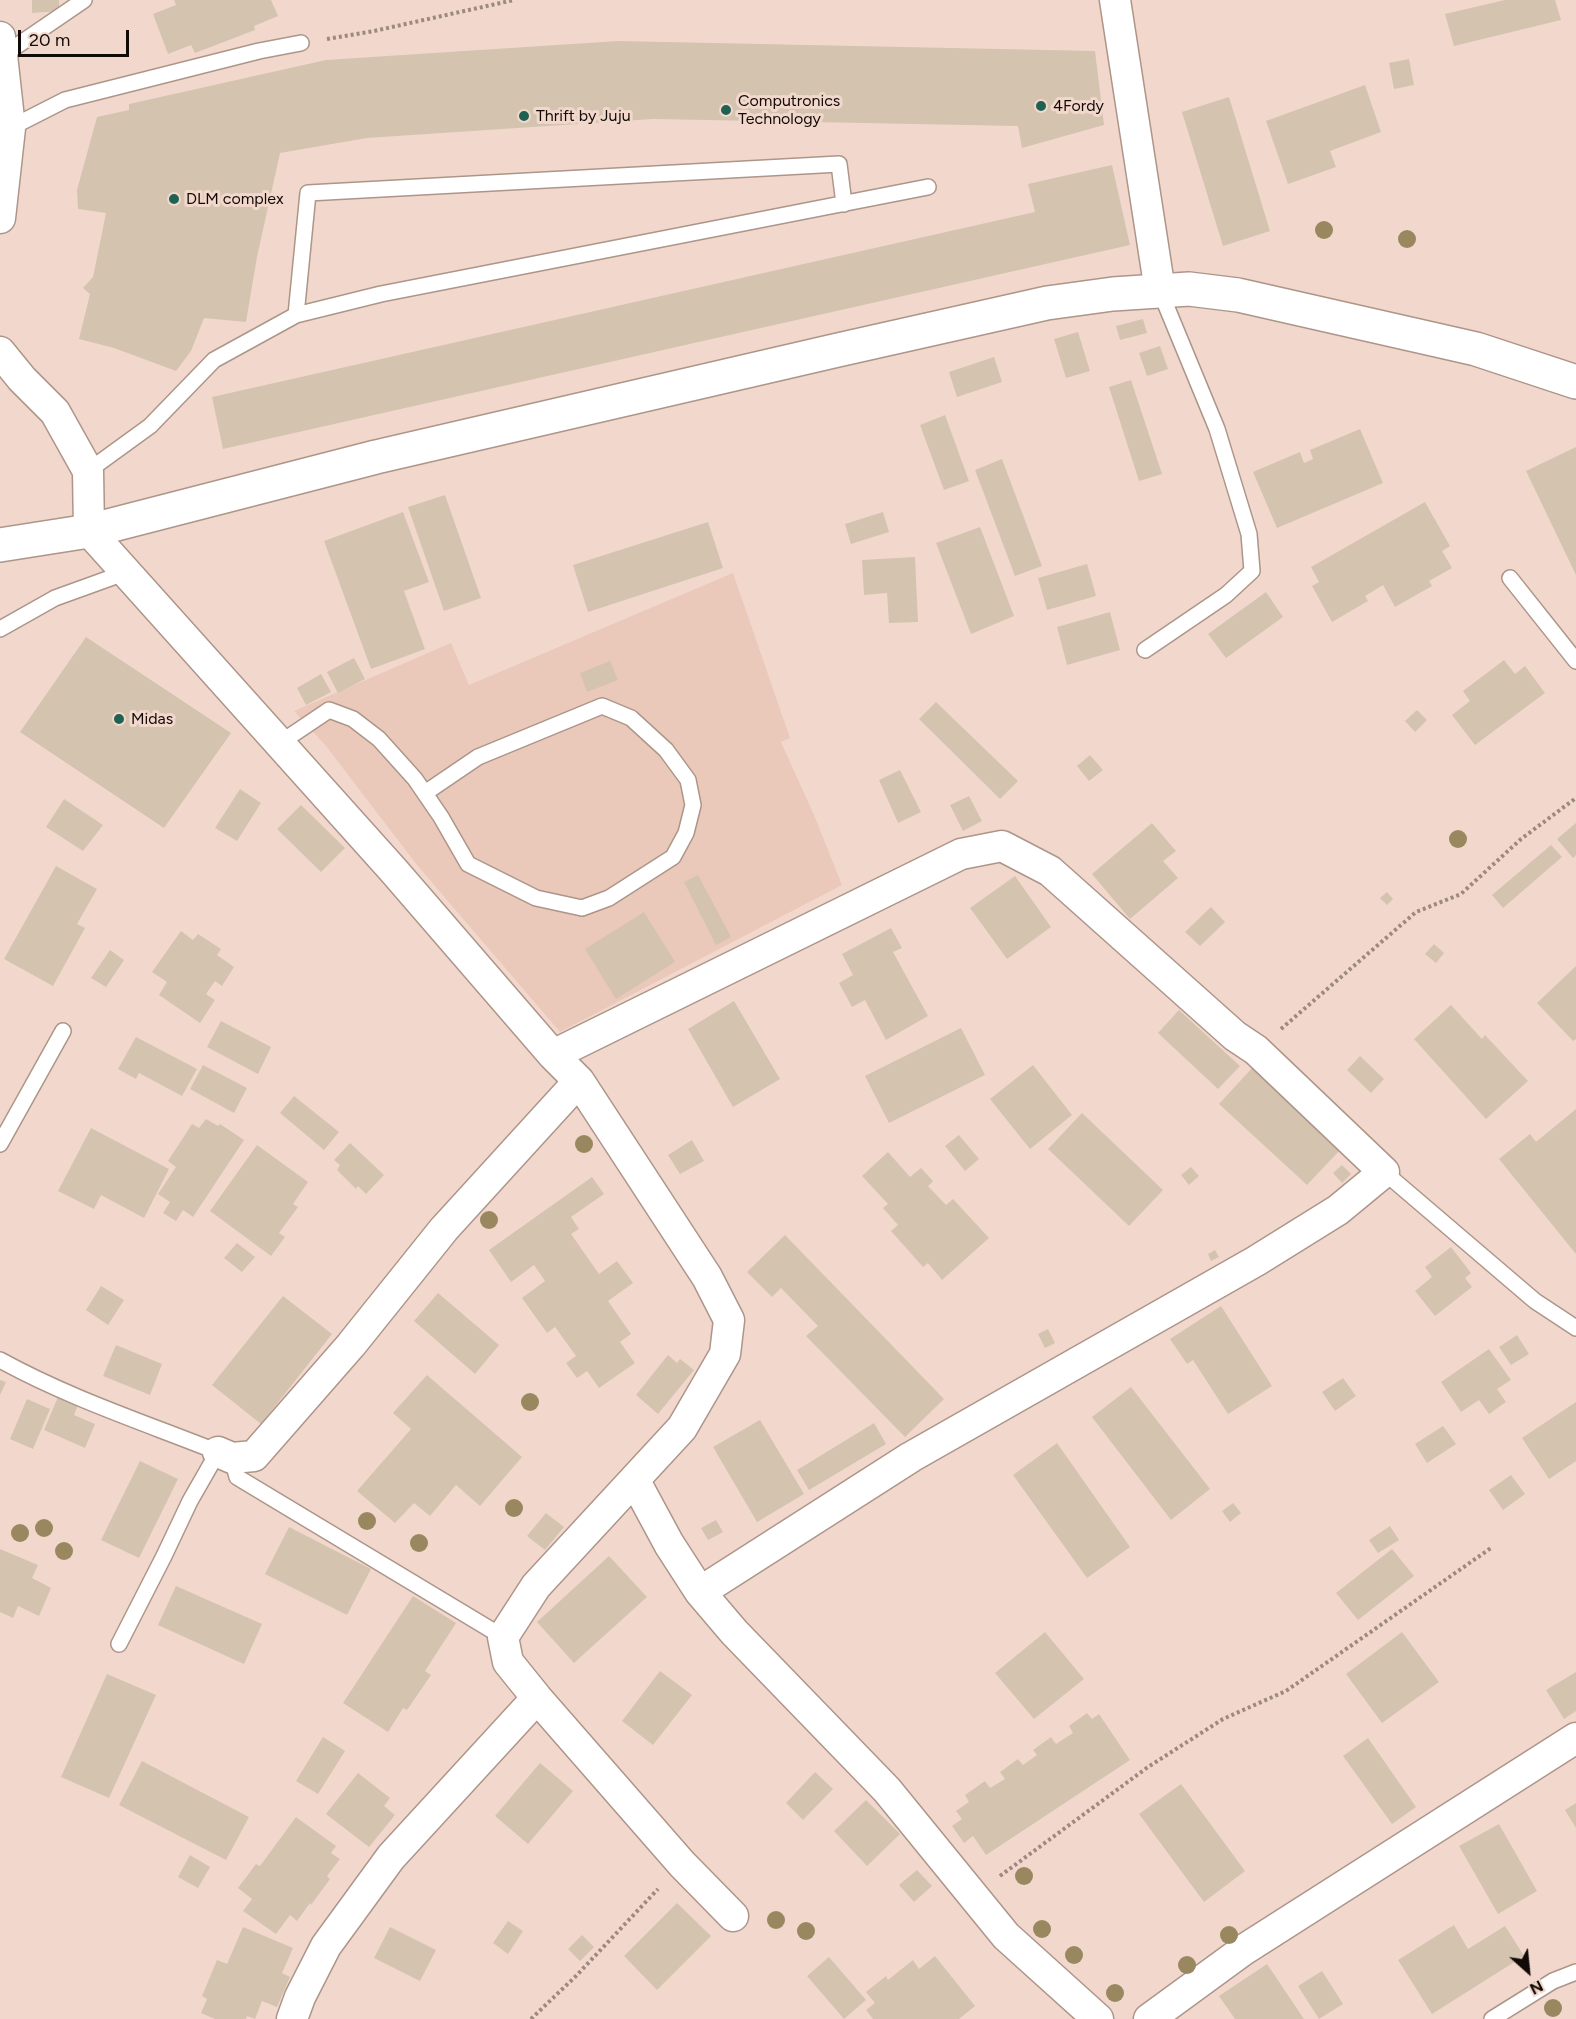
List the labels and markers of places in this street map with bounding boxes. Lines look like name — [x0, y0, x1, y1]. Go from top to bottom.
place label: Computronics Technology — [738, 91, 840, 129]
place label: 4Fordy — [1053, 96, 1104, 116]
marker: 4Fordy — [1034, 99, 1048, 113]
marker: Computronics Technology — [719, 103, 733, 117]
place label: Thrift by Juju — [536, 106, 631, 126]
marker: Thrift by Juju — [517, 109, 531, 123]
place label: DLM complex — [186, 189, 284, 209]
marker: DLM complex — [167, 192, 181, 206]
place label: Midas — [131, 709, 173, 729]
marker: Midas — [112, 712, 126, 726]

